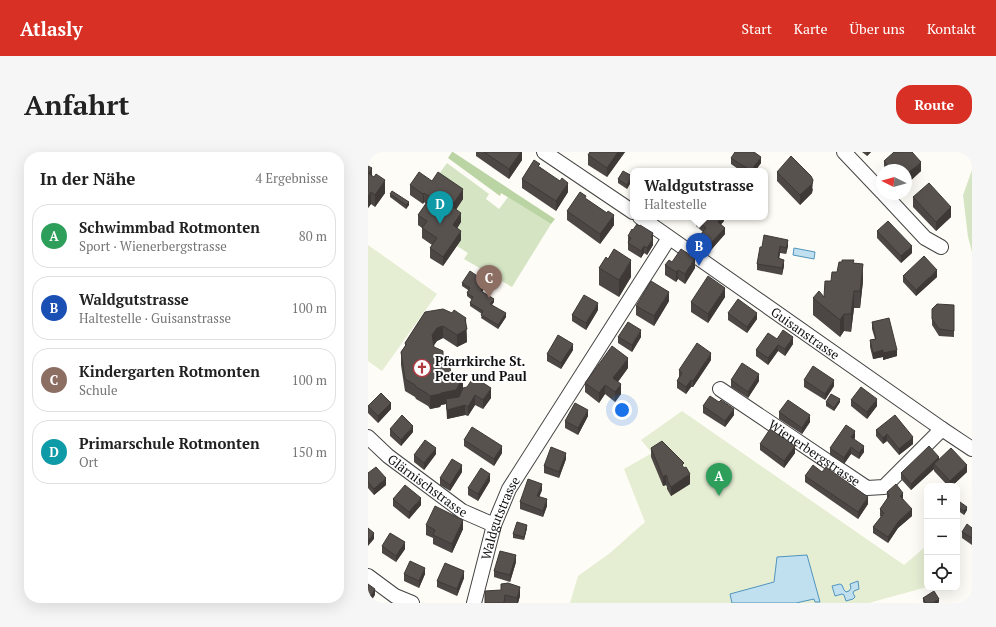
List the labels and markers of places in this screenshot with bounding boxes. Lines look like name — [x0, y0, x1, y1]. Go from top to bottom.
pin: D — [427, 191, 453, 224]
pin: B — [686, 233, 712, 266]
pin: C — [476, 265, 502, 298]
place label: Pfarrkirche St. Peter und Paul — [435, 352, 527, 385]
church icon: Pfarrkirche St. Peter und Paul — [412, 358, 432, 378]
pin: A — [706, 463, 732, 496]

